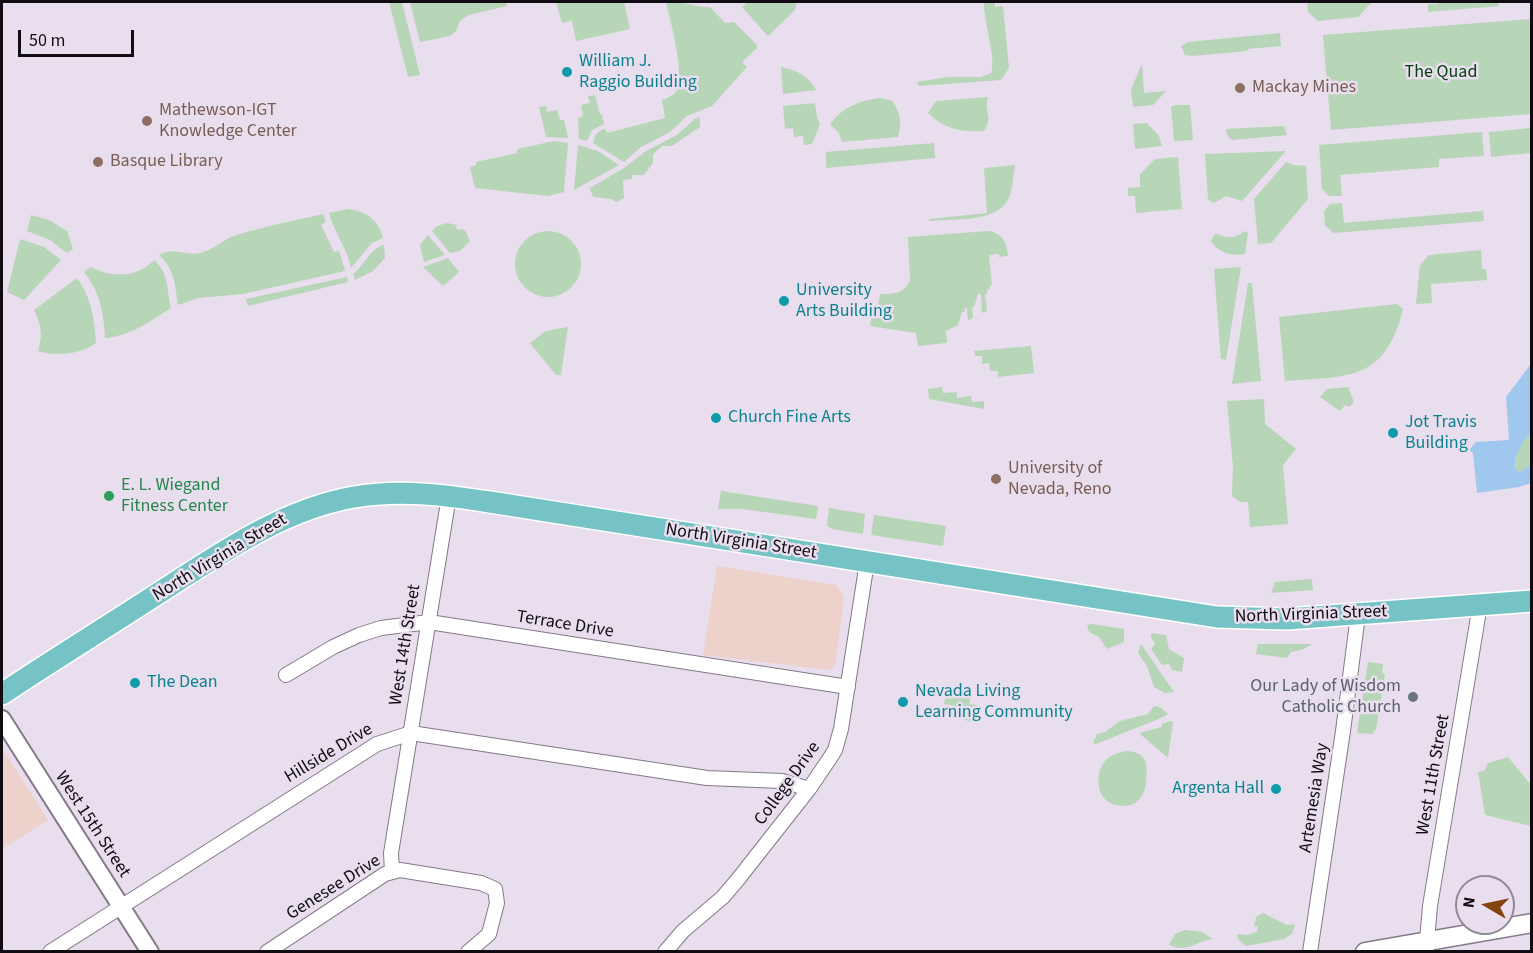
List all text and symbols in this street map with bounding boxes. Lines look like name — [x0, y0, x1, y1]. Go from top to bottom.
scale bar — [21, 18, 136, 56]
text: 50 m — [29, 28, 65, 53]
place label: William J. Raggio Building — [579, 51, 697, 94]
park label: The Quad — [1405, 62, 1477, 84]
marker: William J. Raggio Building — [560, 65, 574, 79]
place label: Mackay Mines — [1252, 77, 1356, 99]
marker: Mackay Mines — [1233, 81, 1247, 95]
place label: Mathewson-IGT Knowledge Center — [159, 100, 297, 142]
marker: Mathewson-IGT Knowledge Center — [140, 114, 154, 128]
place label: Basque Library — [110, 151, 223, 173]
marker: Basque Library — [91, 155, 105, 169]
place label: University Arts Building — [796, 280, 892, 322]
marker: University Arts Building — [777, 294, 791, 308]
place label: Church Fine Arts — [728, 407, 851, 429]
marker: Church Fine Arts — [709, 411, 723, 425]
place label: Jot Travis Building — [1405, 412, 1477, 454]
marker: Jot Travis Building — [1386, 426, 1400, 440]
place label: University of Nevada, Reno — [1008, 458, 1112, 500]
marker: University of Nevada, Reno — [989, 472, 1003, 486]
place label: E. L. Wiegand Fitness Center — [121, 475, 228, 518]
marker: E. L. Wiegand Fitness Center — [102, 489, 116, 503]
street label: North Virginia Street — [149, 509, 291, 607]
street label: North Virginia Street — [664, 519, 818, 565]
street label: West 14th Street — [386, 583, 426, 707]
street label: North Virginia Street — [1234, 602, 1388, 628]
street label: Terrace Drive — [515, 607, 615, 643]
place label: The Dean — [147, 672, 218, 694]
marker: The Dean — [128, 676, 142, 690]
place label: Our Lady of Wisdom Catholic Church — [1250, 676, 1401, 718]
place label: Nevada Living Learning Community — [915, 681, 1073, 724]
marker: Our Lady of Wisdom Catholic Church — [1406, 690, 1420, 704]
marker: Nevada Living Learning Community — [896, 695, 910, 709]
street label: West 11th Street — [1413, 713, 1455, 837]
street label: Hillside Drive — [281, 719, 377, 789]
street label: College Drive — [750, 738, 826, 830]
street label: Artemesia Way — [1296, 742, 1334, 854]
street label: West 15th Street — [50, 768, 134, 882]
place label: Argenta Hall — [1172, 778, 1264, 800]
marker: Argenta Hall — [1269, 782, 1283, 796]
street label: Genesee Drive — [283, 851, 385, 925]
north arrow — [1455, 875, 1515, 935]
text: N — [1457, 896, 1481, 909]

